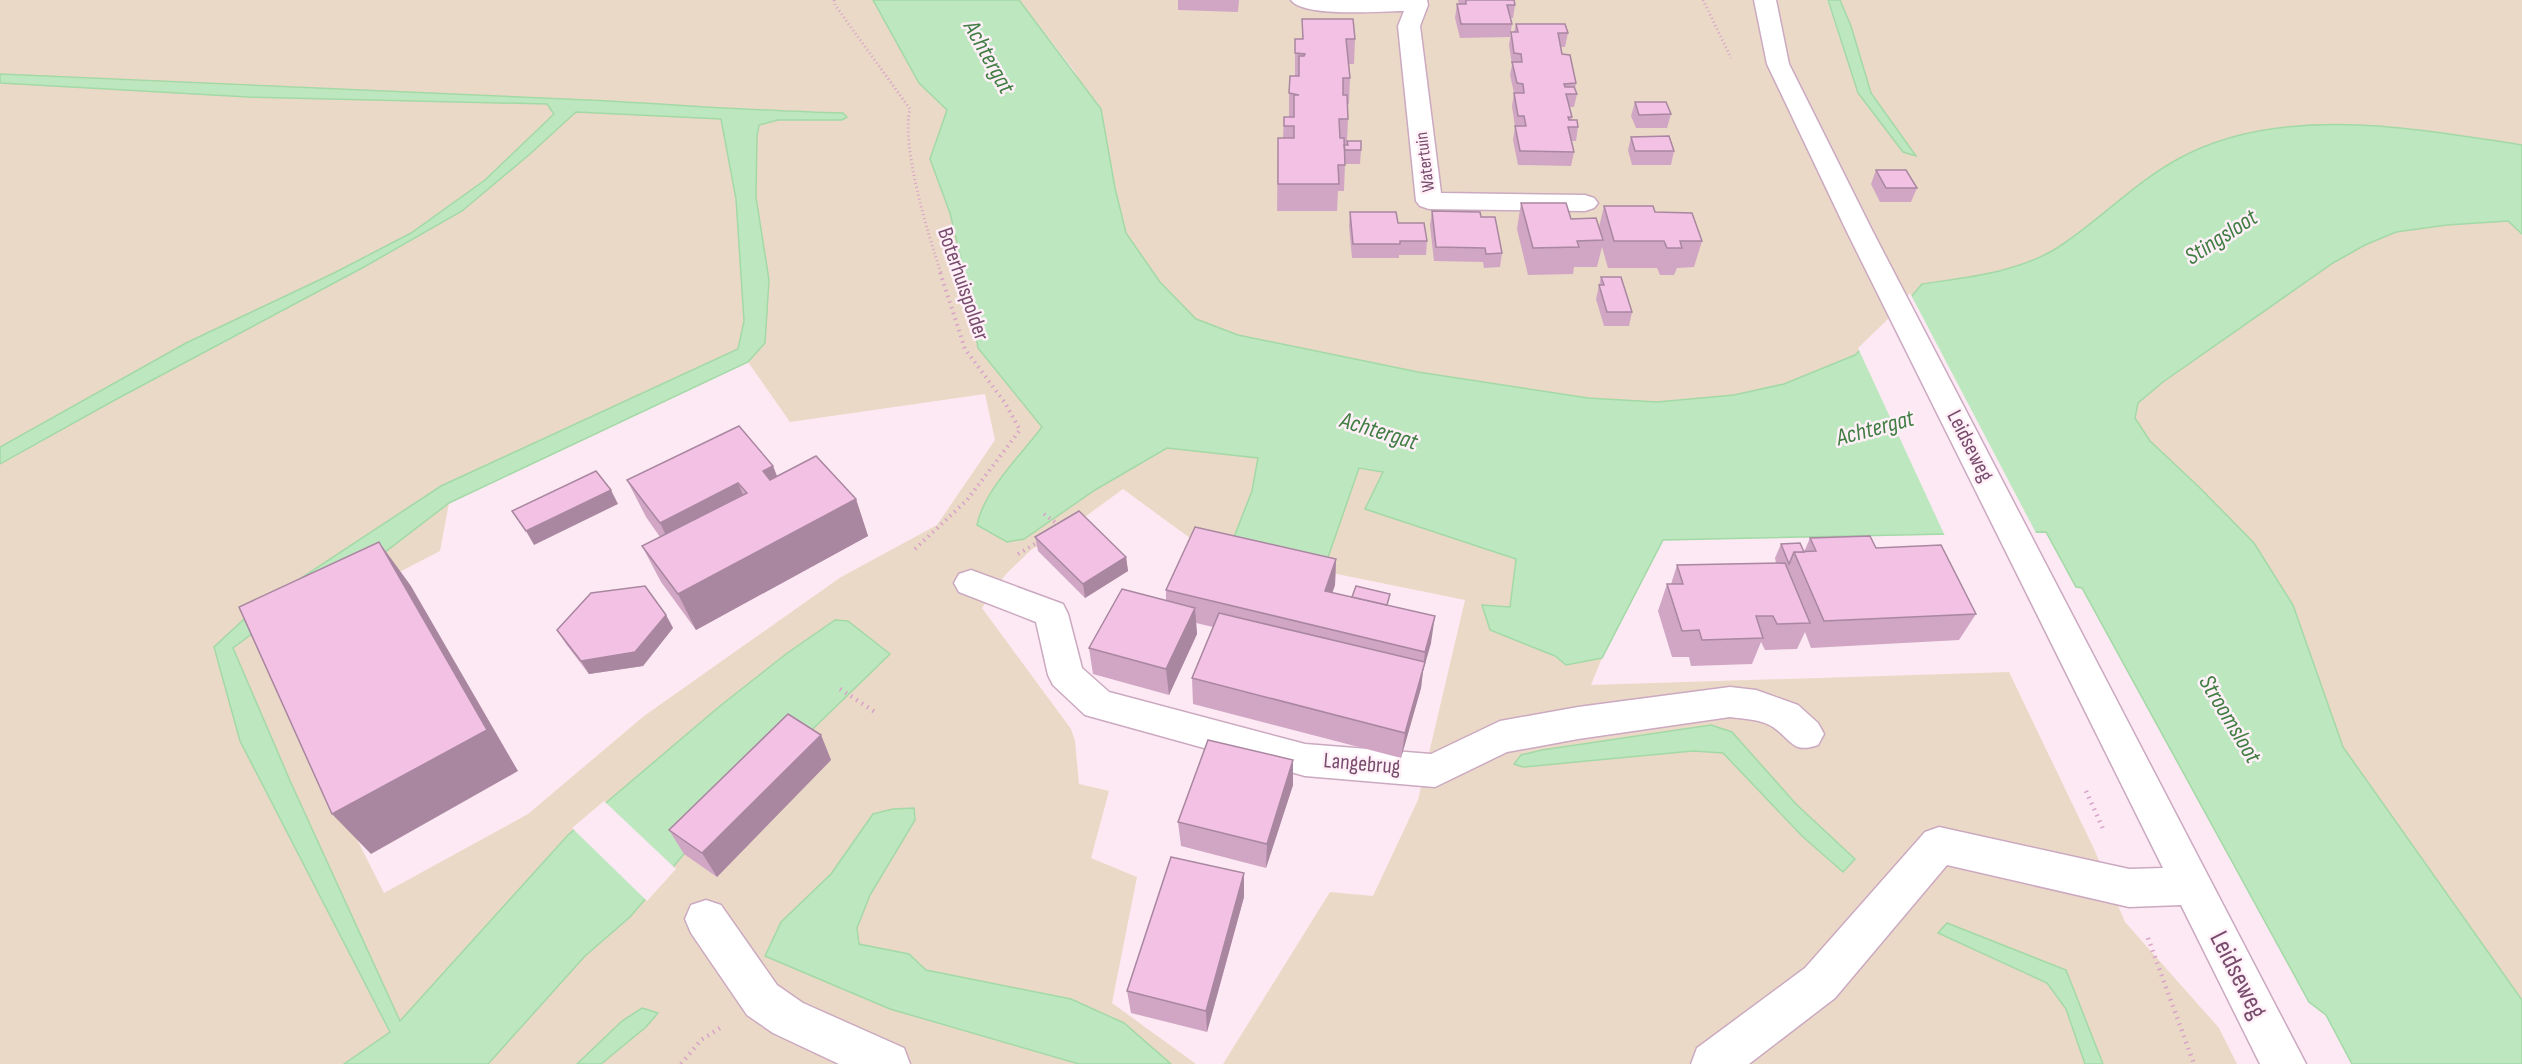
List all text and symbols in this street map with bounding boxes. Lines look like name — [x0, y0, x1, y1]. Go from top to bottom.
water label: Achtergat — [957, 14, 1021, 99]
street label: Watertuin — [1411, 131, 1439, 193]
water label: Stingsloot — [2179, 202, 2263, 271]
street label: Boterhuispolder — [931, 224, 995, 344]
water label: Achtergat — [1832, 404, 1918, 453]
water label: Achtergat — [1336, 405, 1422, 457]
street label: Leidseweg — [1941, 406, 2000, 486]
water label: Stroomsloot — [2192, 670, 2268, 769]
street label: Langebrug — [1322, 747, 1402, 781]
street label: Leidseweg — [2202, 926, 2274, 1024]

